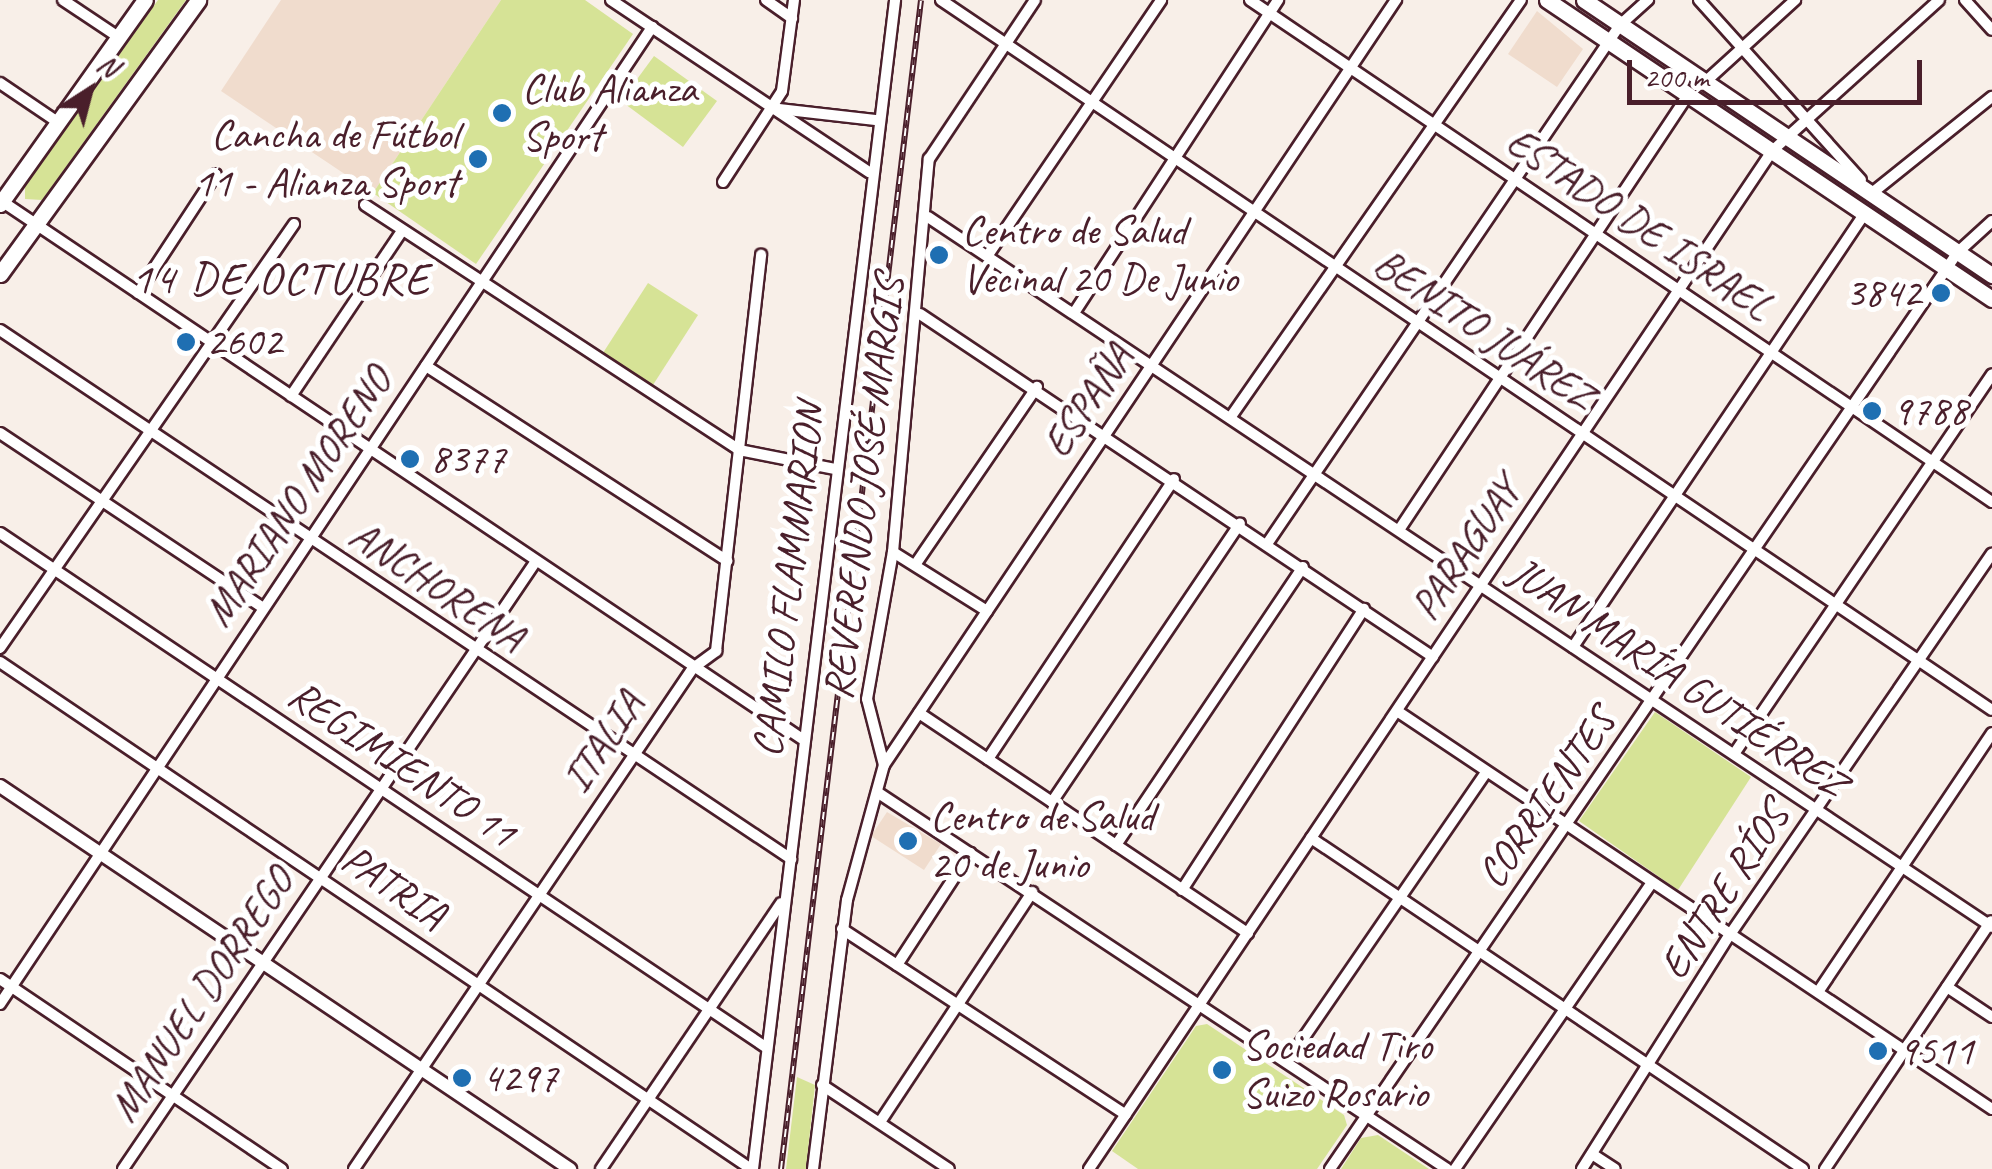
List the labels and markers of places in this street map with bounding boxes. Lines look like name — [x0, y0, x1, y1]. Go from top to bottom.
place label: Club Alianza Sport — [522, 64, 695, 162]
marker: Club Alianza Sport — [491, 102, 513, 124]
place label: Cancha de Fútbol 11 - Alianza Sport — [194, 110, 458, 208]
marker: Cancha de Fútbol 11 - Alianza Sport — [467, 148, 489, 170]
place label: Centro de Salud Vecinal 20 De Junio — [962, 206, 1237, 304]
marker: Centro de Salud Vecinal 20 De Junio — [926, 242, 952, 268]
place label: 3842 — [1845, 268, 1921, 318]
marker: 3842 — [1930, 282, 1952, 304]
place label: 2602 — [206, 317, 282, 367]
marker: 2602 — [175, 331, 197, 353]
place label: 9788 — [1892, 386, 1968, 436]
marker: 9788 — [1861, 400, 1883, 422]
place label: 8377 — [430, 434, 506, 484]
marker: 8377 — [399, 448, 421, 470]
place label: Centro de Salud 20 de Junio — [930, 792, 1154, 890]
marker: Centro de Salud 20 de Junio — [895, 828, 921, 854]
place label: Sociedad Tiro Suizo Rosario — [1242, 1021, 1432, 1120]
place label: 9511 — [1898, 1026, 1974, 1076]
marker: 9511 — [1867, 1040, 1889, 1062]
place label: 4297 — [482, 1053, 558, 1103]
marker: Sociedad Tiro Suizo Rosario — [1211, 1059, 1233, 1081]
marker: 4297 — [451, 1067, 473, 1089]

